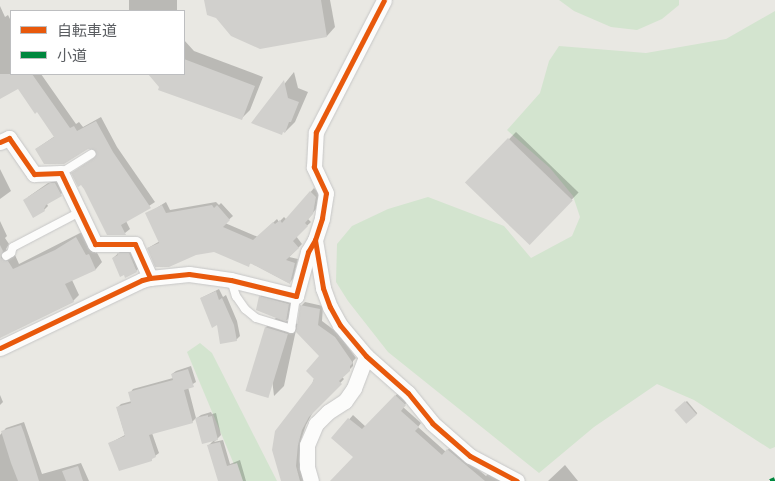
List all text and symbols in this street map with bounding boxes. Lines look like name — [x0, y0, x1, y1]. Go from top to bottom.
legend — [10, 10, 185, 75]
text: 自転車道 — [57, 22, 117, 40]
text: 小道 — [57, 47, 87, 65]

